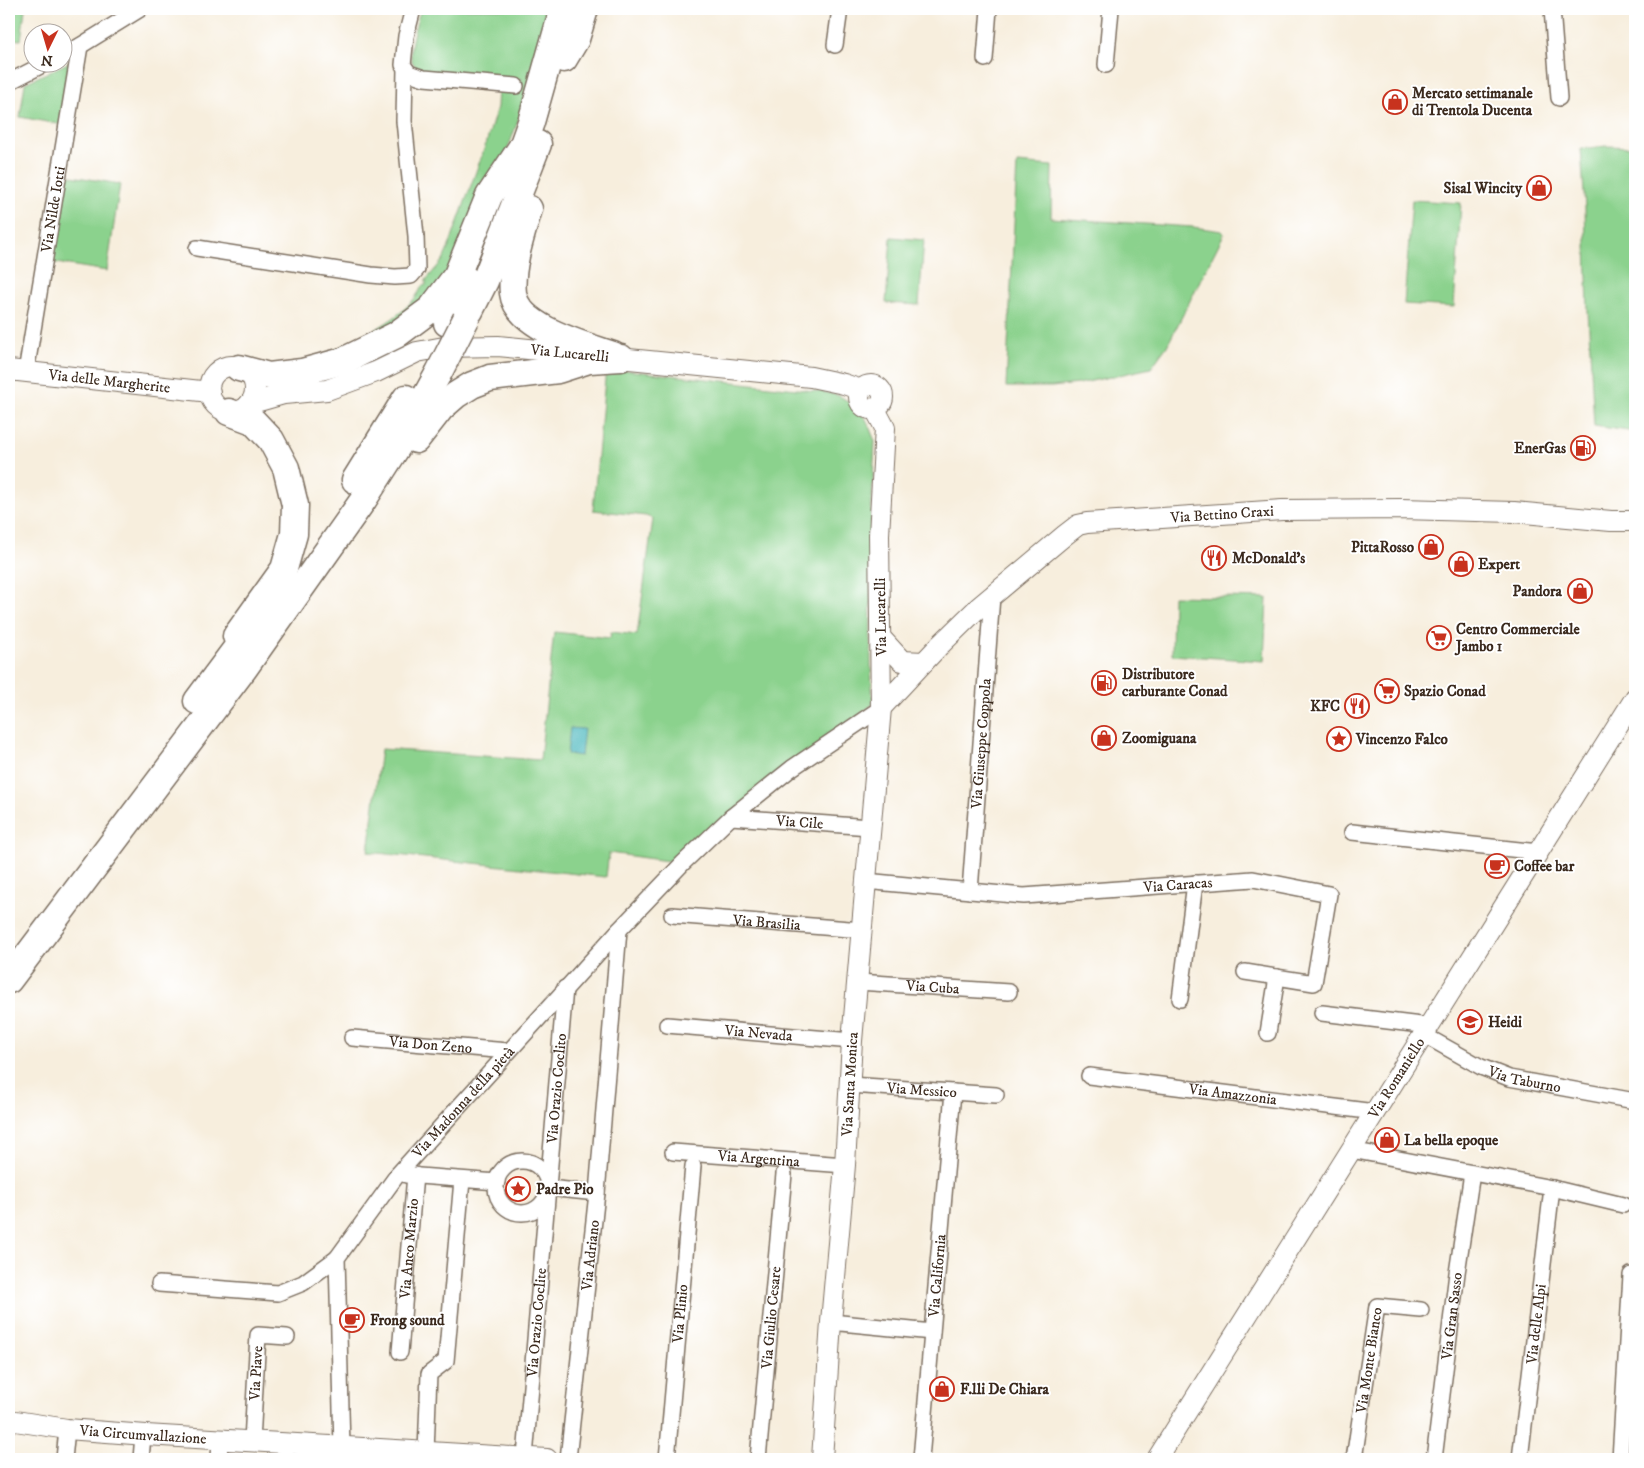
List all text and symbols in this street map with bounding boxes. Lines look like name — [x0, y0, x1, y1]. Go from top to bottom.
north arrow — [22, 22, 72, 72]
text: N — [40, 50, 53, 69]
place label: Mercato settimanale di Trentola Ducenta — [1412, 84, 1533, 120]
shop icon: Mercato settimanale di Trentola Ducenta — [1382, 89, 1408, 115]
street label: Via Nilde Iotti — [36, 165, 69, 255]
shop icon: Sisal Wincity — [1526, 175, 1552, 201]
place label: Sisal Wincity — [1444, 179, 1523, 198]
street label: Via Lucarelli — [529, 340, 610, 366]
street label: Via delle Margherite — [47, 365, 171, 397]
fuel station icon: EnerGas — [1570, 435, 1596, 461]
place label: EnerGas — [1514, 439, 1566, 458]
street label: Via Bettino Craxi — [1169, 501, 1275, 527]
shop icon: PittaRosso — [1418, 534, 1444, 560]
place label: PittaRosso — [1351, 538, 1415, 557]
restaurant icon: McDonald's — [1201, 545, 1227, 571]
place label: McDonald's — [1232, 549, 1305, 568]
shop icon: Expert — [1448, 551, 1474, 577]
place label: Expert — [1478, 555, 1520, 574]
street label: Via Lucarelli — [871, 578, 891, 657]
shop icon: Pandora — [1567, 578, 1593, 604]
place label: Pandora — [1512, 582, 1563, 601]
place label: Centro Commerciale Jambo 1 — [1454, 620, 1580, 656]
supermarket icon: Centro Commerciale Jambo 1 — [1426, 625, 1452, 651]
place label: Distributore carburante Conad — [1122, 665, 1228, 701]
fuel station icon: Distributore carburante Conad — [1091, 670, 1117, 696]
street label: Via Giuseppe Coppola — [967, 677, 995, 810]
supermarket icon: Spazio Conad — [1374, 678, 1400, 704]
place label: Spazio Conad — [1404, 682, 1486, 701]
restaurant icon: KFC — [1344, 693, 1370, 719]
place label: KFC — [1310, 697, 1340, 716]
shop icon: Zoomiguana — [1091, 725, 1117, 751]
place icon: Vincenzo Falco — [1326, 726, 1352, 752]
place label: Zoomiguana — [1122, 729, 1197, 748]
place label: Vincenzo Falco — [1355, 730, 1449, 749]
street label: Via Cile — [775, 811, 824, 833]
cafe icon: Coffee bar — [1484, 853, 1510, 879]
place label: Coffee bar — [1514, 857, 1575, 876]
street label: Via Caracas — [1142, 873, 1213, 897]
street label: Via Brasilia — [731, 910, 802, 935]
street label: Via Cuba — [905, 976, 961, 998]
school or university icon: Heidi — [1457, 1009, 1483, 1035]
place label: Heidi — [1488, 1013, 1522, 1032]
street label: Via Nevada — [723, 1020, 794, 1045]
street label: Via Santa Monica — [837, 1030, 862, 1138]
street label: Via Don Zeno — [387, 1032, 473, 1057]
street label: Via Orazio Coclito — [542, 1032, 571, 1145]
street label: Via Romaniello — [1363, 1034, 1429, 1123]
street label: Via Madonna della pietà — [407, 1042, 519, 1163]
street label: Via Taburno — [1485, 1061, 1563, 1097]
street label: Via Messico — [885, 1078, 958, 1102]
street label: Via Amazzonia — [1187, 1079, 1279, 1109]
shop icon: La bella epoque — [1374, 1127, 1400, 1153]
place label: La bella epoque — [1404, 1131, 1499, 1151]
street label: Via Argentina — [716, 1146, 801, 1171]
place icon: Padre Pio — [505, 1176, 531, 1202]
place label: Padre Pio — [536, 1180, 594, 1199]
street label: Via Anco Marzio — [395, 1197, 422, 1300]
street label: Via Adriano — [577, 1219, 604, 1292]
street label: Via California — [924, 1233, 950, 1319]
street label: Via Giulio Cesare — [757, 1266, 785, 1371]
street label: Via Orazio Coclite — [522, 1267, 551, 1379]
street label: Via Gran Sasso — [1437, 1271, 1466, 1362]
street label: Via Plinio — [668, 1283, 692, 1345]
street label: Via delle Alpi — [1522, 1283, 1550, 1366]
street label: Via Monte Bianco — [1351, 1306, 1386, 1415]
cafe icon: Frong sound — [339, 1307, 365, 1333]
place label: Frong sound — [370, 1311, 445, 1330]
street label: Via Piave — [245, 1345, 267, 1402]
shop icon: F.lli De Chiara — [929, 1376, 955, 1402]
place label: F.lli De Chiara — [960, 1380, 1049, 1399]
street label: Via Circumvallazione — [78, 1420, 207, 1448]

